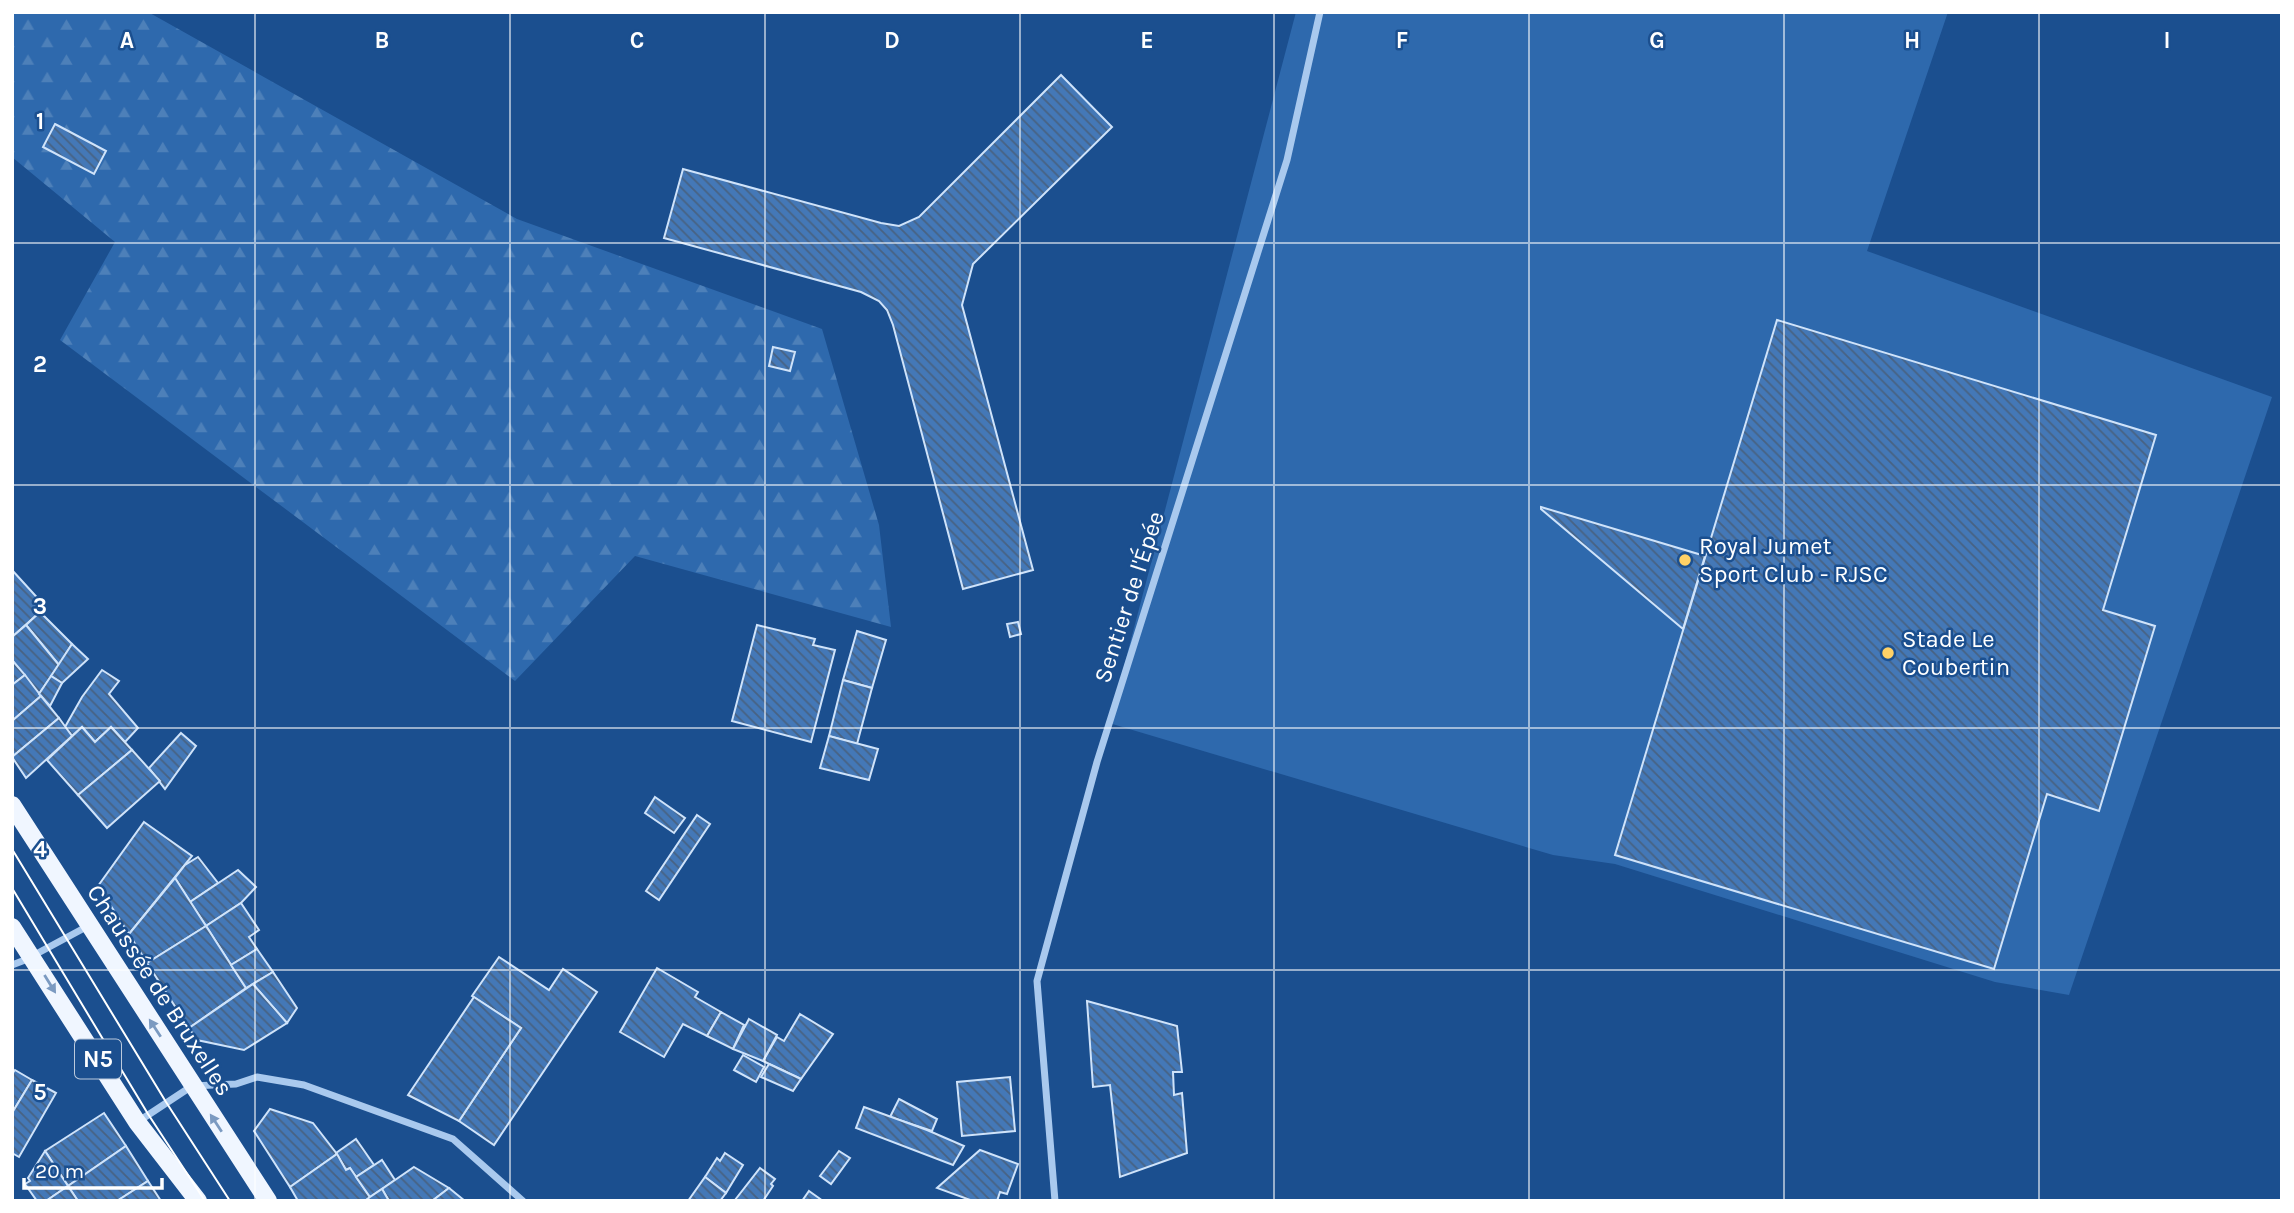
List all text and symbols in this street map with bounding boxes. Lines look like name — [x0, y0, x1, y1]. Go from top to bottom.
text: A — [120, 27, 134, 54]
text: B — [375, 27, 389, 54]
text: C — [630, 27, 644, 54]
text: D — [884, 27, 900, 54]
text: E — [1140, 27, 1154, 54]
text: F — [1396, 27, 1408, 54]
text: G — [1649, 27, 1665, 54]
text: H — [1904, 27, 1920, 54]
text: I — [2163, 27, 2171, 54]
text: 1 — [36, 108, 44, 135]
text: 2 — [33, 351, 47, 378]
street label: Sentier de l'Épée — [1087, 507, 1170, 686]
place label: Royal Jumet Sport Club - RJSC — [1699, 532, 1888, 588]
marker: Royal Jumet Sport Club - RJSC — [1677, 552, 1693, 568]
text: 3 — [33, 593, 47, 620]
place label: Stade Le Coubertin — [1902, 625, 2010, 681]
marker: Stade Le Coubertin — [1880, 645, 1896, 661]
text: 4 — [33, 836, 47, 863]
street label: Chaussée de Bruxelles — [81, 879, 239, 1101]
one-way arrow — [43, 974, 56, 994]
one-way arrow — [148, 1018, 161, 1038]
road number: N5 — [75, 1040, 121, 1078]
text: 5 — [33, 1079, 47, 1106]
one-way arrow — [210, 1114, 223, 1133]
scale bar — [24, 1146, 163, 1190]
text: 20 m — [35, 1159, 84, 1183]

